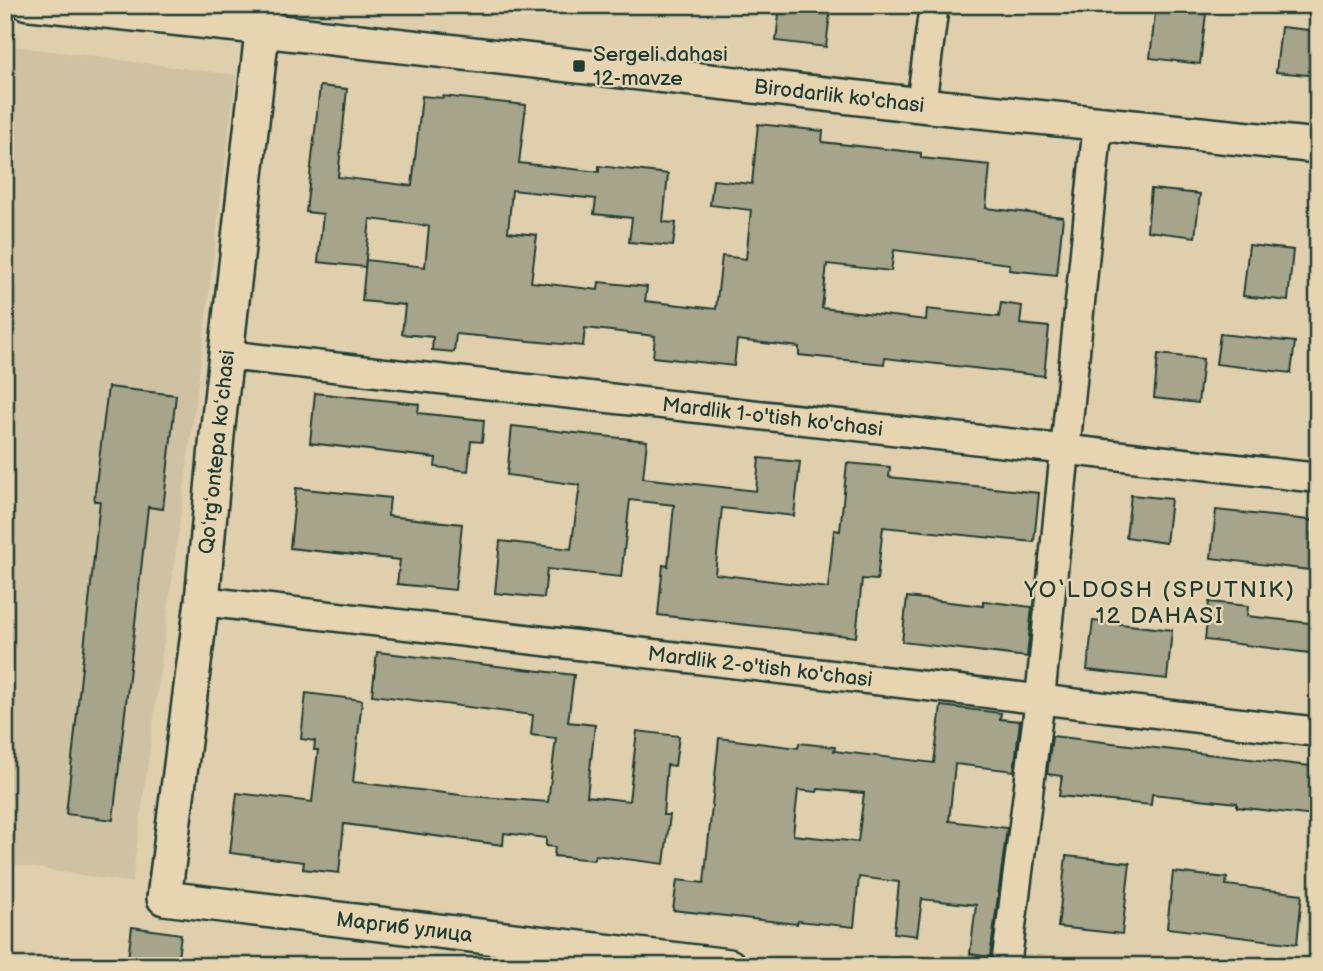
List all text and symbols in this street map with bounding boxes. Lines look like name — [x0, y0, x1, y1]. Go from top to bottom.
place label: Sergeli dahasi 12-mavze — [593, 42, 728, 91]
marker: Sergeli dahasi 12-mavze — [571, 58, 587, 74]
street label: Birodarlik ko'chasi — [753, 74, 926, 118]
street label: Qoʻrgʻontepa koʻchasi — [194, 349, 240, 555]
street label: Mardlik 1-o'tish ko'chasi — [661, 392, 884, 441]
district label: YO‘LDOSH (SPUTNIK) 12 DAHASI — [1023, 576, 1296, 630]
street label: Mardlik 2-o'tish ko'chasi — [646, 641, 874, 692]
street label: Маргиб улица — [335, 906, 475, 948]

